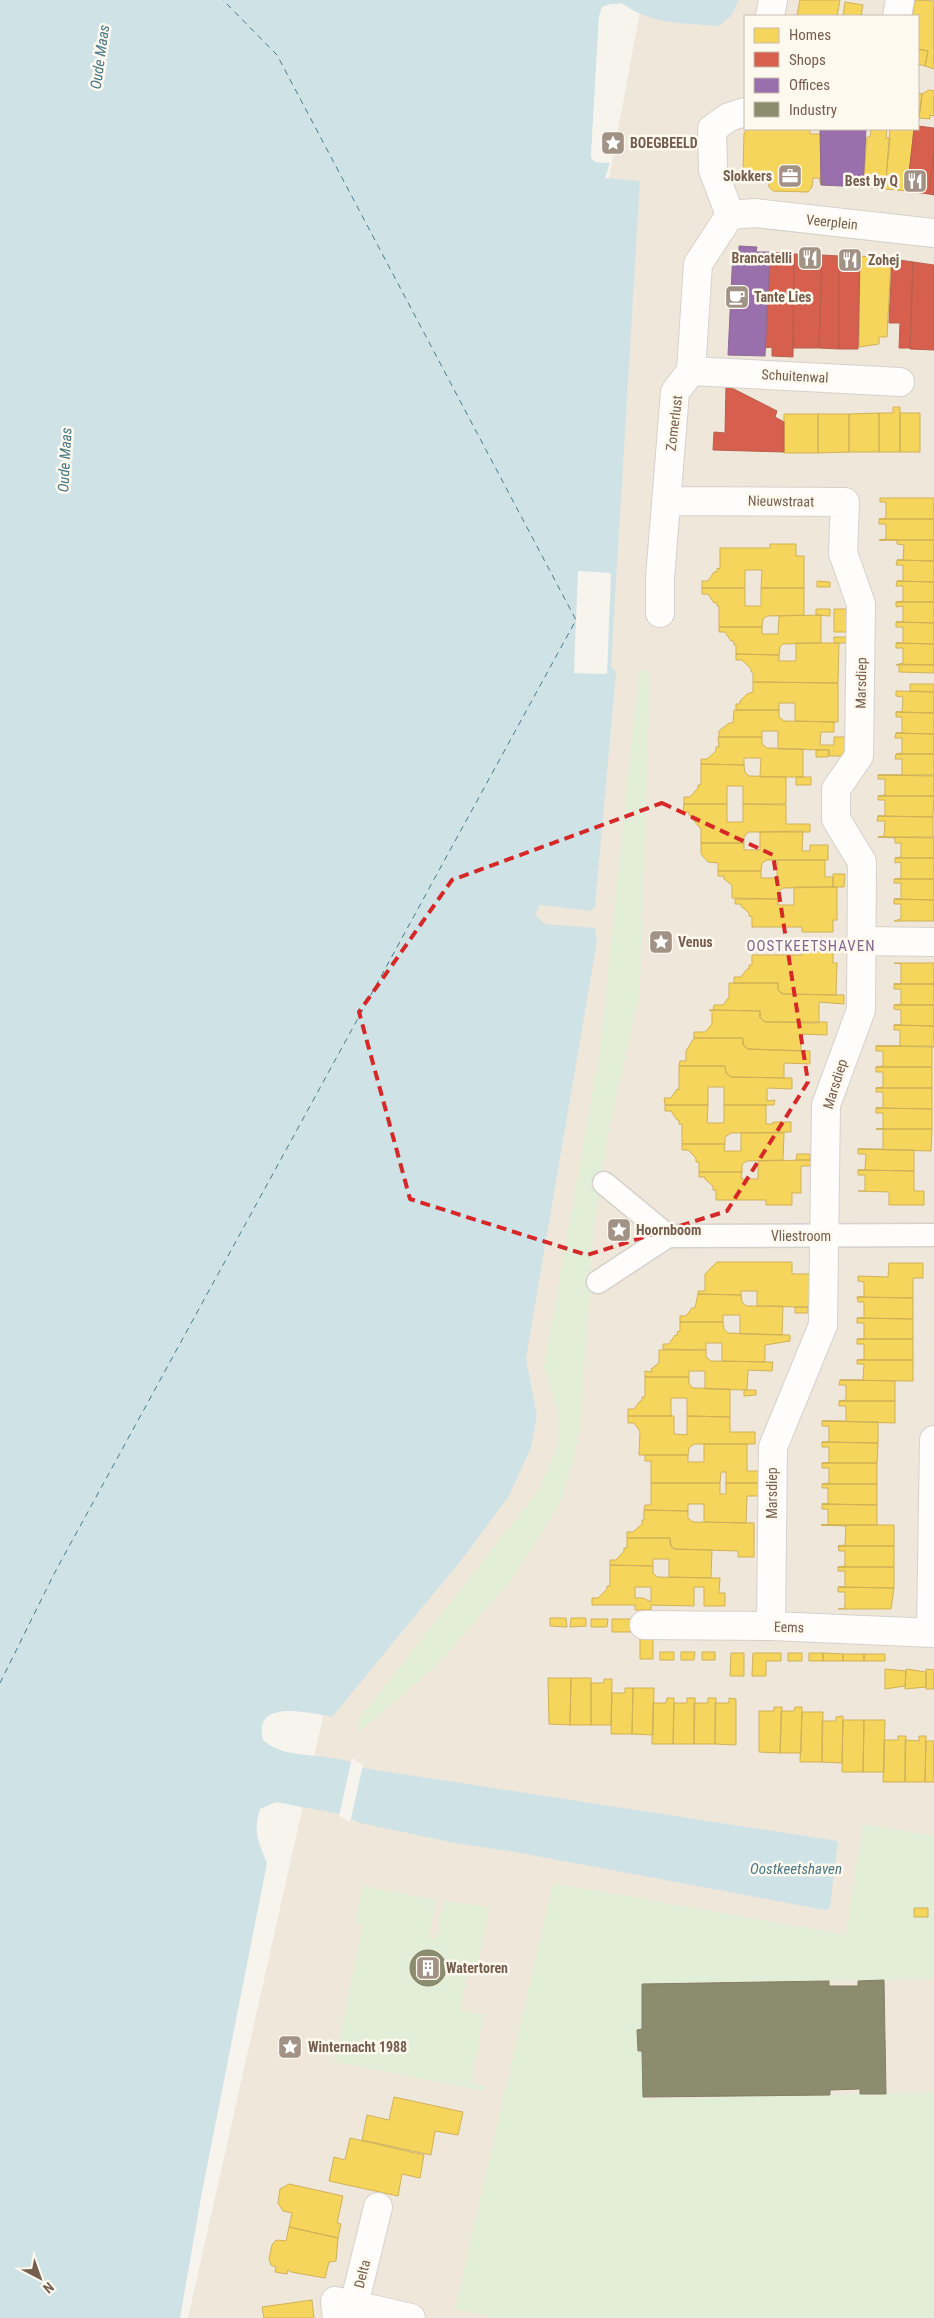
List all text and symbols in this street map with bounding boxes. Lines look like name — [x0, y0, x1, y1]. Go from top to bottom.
legend — [744, 15, 919, 130]
water label: Oude Maas — [87, 23, 113, 90]
text: Homes — [789, 26, 831, 44]
text: Shops — [789, 51, 826, 69]
text: Offices — [789, 76, 830, 94]
text: Industry — [789, 101, 837, 119]
place icon: BOEGBEELD — [600, 130, 626, 156]
place label: BOEGBEELD — [630, 135, 698, 151]
office icon: Slokkers — [777, 163, 803, 189]
place label: Slokkers — [723, 168, 772, 184]
restaurant icon: Best by Q — [902, 168, 928, 194]
place label: Best by Q — [845, 173, 898, 189]
street label: Veerplein — [805, 211, 859, 233]
restaurant icon: Brancatelli — [797, 245, 823, 271]
restaurant icon: Zohej — [837, 247, 863, 273]
place label: Brancatelli — [732, 250, 792, 266]
place label: Zohej — [868, 252, 899, 268]
cafe icon: Tante Lies — [724, 284, 750, 310]
place label: Tante Lies — [754, 289, 811, 305]
street label: Schuitenwal — [761, 366, 829, 386]
street label: Zomerlust — [663, 394, 685, 452]
water label: Oude Maas — [54, 427, 76, 493]
street label: Nieuwstraat — [748, 492, 814, 510]
street label: Marsdiep — [853, 657, 869, 709]
place icon: Venus — [648, 929, 674, 955]
place label: Venus — [678, 934, 713, 950]
district label: OOSTKEETSHAVEN — [747, 937, 875, 955]
street label: Marsdiep — [820, 1057, 850, 1111]
place icon: Hoornboom — [606, 1217, 632, 1243]
place label: Hoornboom — [636, 1222, 701, 1238]
street label: Vliestroom — [771, 1228, 831, 1244]
street label: Marsdiep — [764, 1467, 780, 1519]
street label: Eems — [774, 1618, 804, 1636]
water label: Oostkeetshaven — [750, 1860, 842, 1878]
building icon: Watertoren — [415, 1955, 441, 1981]
place label: Watertoren — [446, 1960, 508, 1976]
place icon: Winternacht 1988 — [277, 2034, 303, 2060]
place label: Winternacht 1988 — [308, 2039, 407, 2055]
north arrow — [15, 2253, 65, 2303]
street label: Delta — [351, 2258, 373, 2290]
text: N — [40, 2279, 57, 2297]

